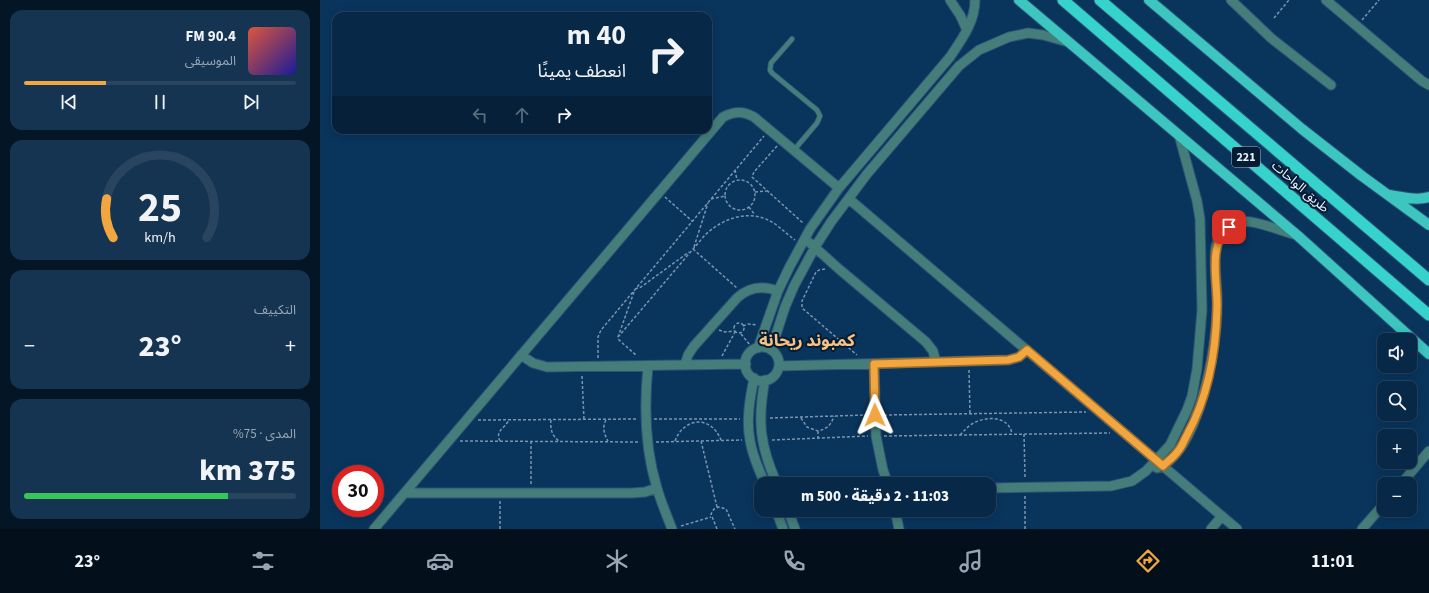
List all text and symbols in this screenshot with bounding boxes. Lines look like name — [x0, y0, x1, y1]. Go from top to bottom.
text: 40 m — [567, 15, 626, 55]
text: 90.4 FM — [185, 26, 236, 47]
icon: right — [640, 28, 692, 80]
text: الموسيقى — [185, 52, 236, 70]
text: انعطف يمينًا — [537, 59, 626, 84]
icon: previous — [58, 91, 80, 113]
icon: pause — [149, 91, 171, 113]
icon: next — [240, 91, 262, 113]
icon: left — [469, 104, 491, 126]
icon: ahead — [511, 104, 533, 126]
icon: right — [553, 104, 575, 126]
road number: 221 — [1232, 147, 1260, 167]
street label: طريق الواحات — [1268, 157, 1333, 217]
text: 25 — [138, 177, 182, 237]
pin — [1212, 210, 1246, 244]
icon: arrive — [1218, 216, 1240, 238]
text: km/h — [144, 226, 176, 247]
text: التكييف — [254, 301, 296, 319]
text: 23° — [138, 325, 182, 368]
district label: كمبوند ريحانة — [759, 329, 855, 353]
text: − — [24, 330, 35, 362]
text: + — [285, 330, 296, 362]
map controls — [1377, 333, 1417, 517]
button: sound — [1377, 333, 1417, 373]
button: search — [1377, 381, 1417, 421]
position arrow — [854, 394, 896, 436]
text: المدى · 75% — [233, 425, 296, 443]
button: + — [1377, 429, 1417, 469]
text: 375 km — [199, 449, 296, 492]
speed limit sign: 30 — [332, 465, 384, 517]
button: − — [1377, 477, 1417, 517]
text: 11:03 · 2 دقيقة · 500 m — [801, 486, 949, 507]
icon: filters — [249, 547, 277, 575]
icon: car — [426, 547, 454, 575]
icon: climate — [603, 547, 631, 575]
icon: phone — [780, 547, 808, 575]
icon: music — [957, 547, 985, 575]
icon: directions — [1134, 547, 1162, 575]
text: 23° — [75, 549, 100, 574]
text: 11:01 — [1311, 549, 1355, 574]

